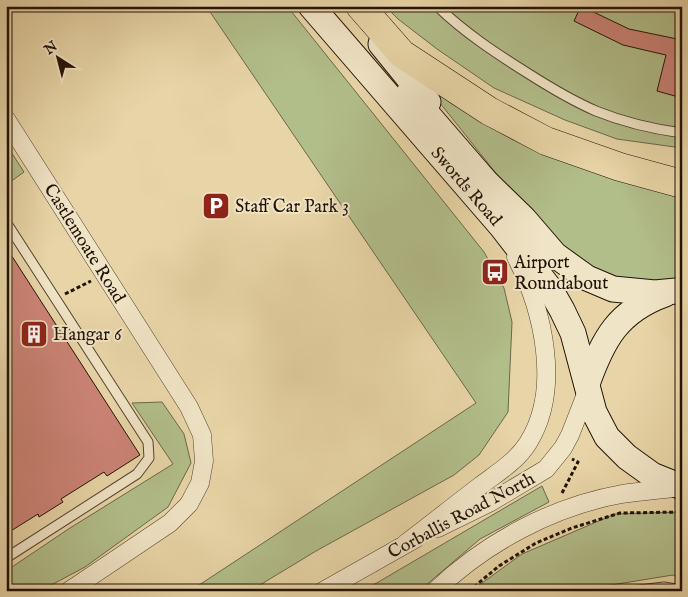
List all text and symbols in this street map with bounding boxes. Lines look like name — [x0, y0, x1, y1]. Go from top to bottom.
north arrow — [32, 32, 82, 82]
text: N — [40, 37, 61, 60]
street label: Swords Road — [425, 143, 506, 232]
street label: Castlemoate Road — [38, 180, 130, 308]
parking icon: Staff Car Park 3 — [201, 191, 231, 221]
place label: Staff Car Park 3 — [235, 196, 349, 219]
place label: Airport Roundabout — [513, 252, 608, 296]
bus stop icon: Airport Roundabout — [480, 257, 510, 287]
building icon: Hangar 6 — [19, 319, 49, 349]
place label: Hangar 6 — [53, 324, 122, 347]
street label: Corballis Road North — [384, 468, 539, 565]

